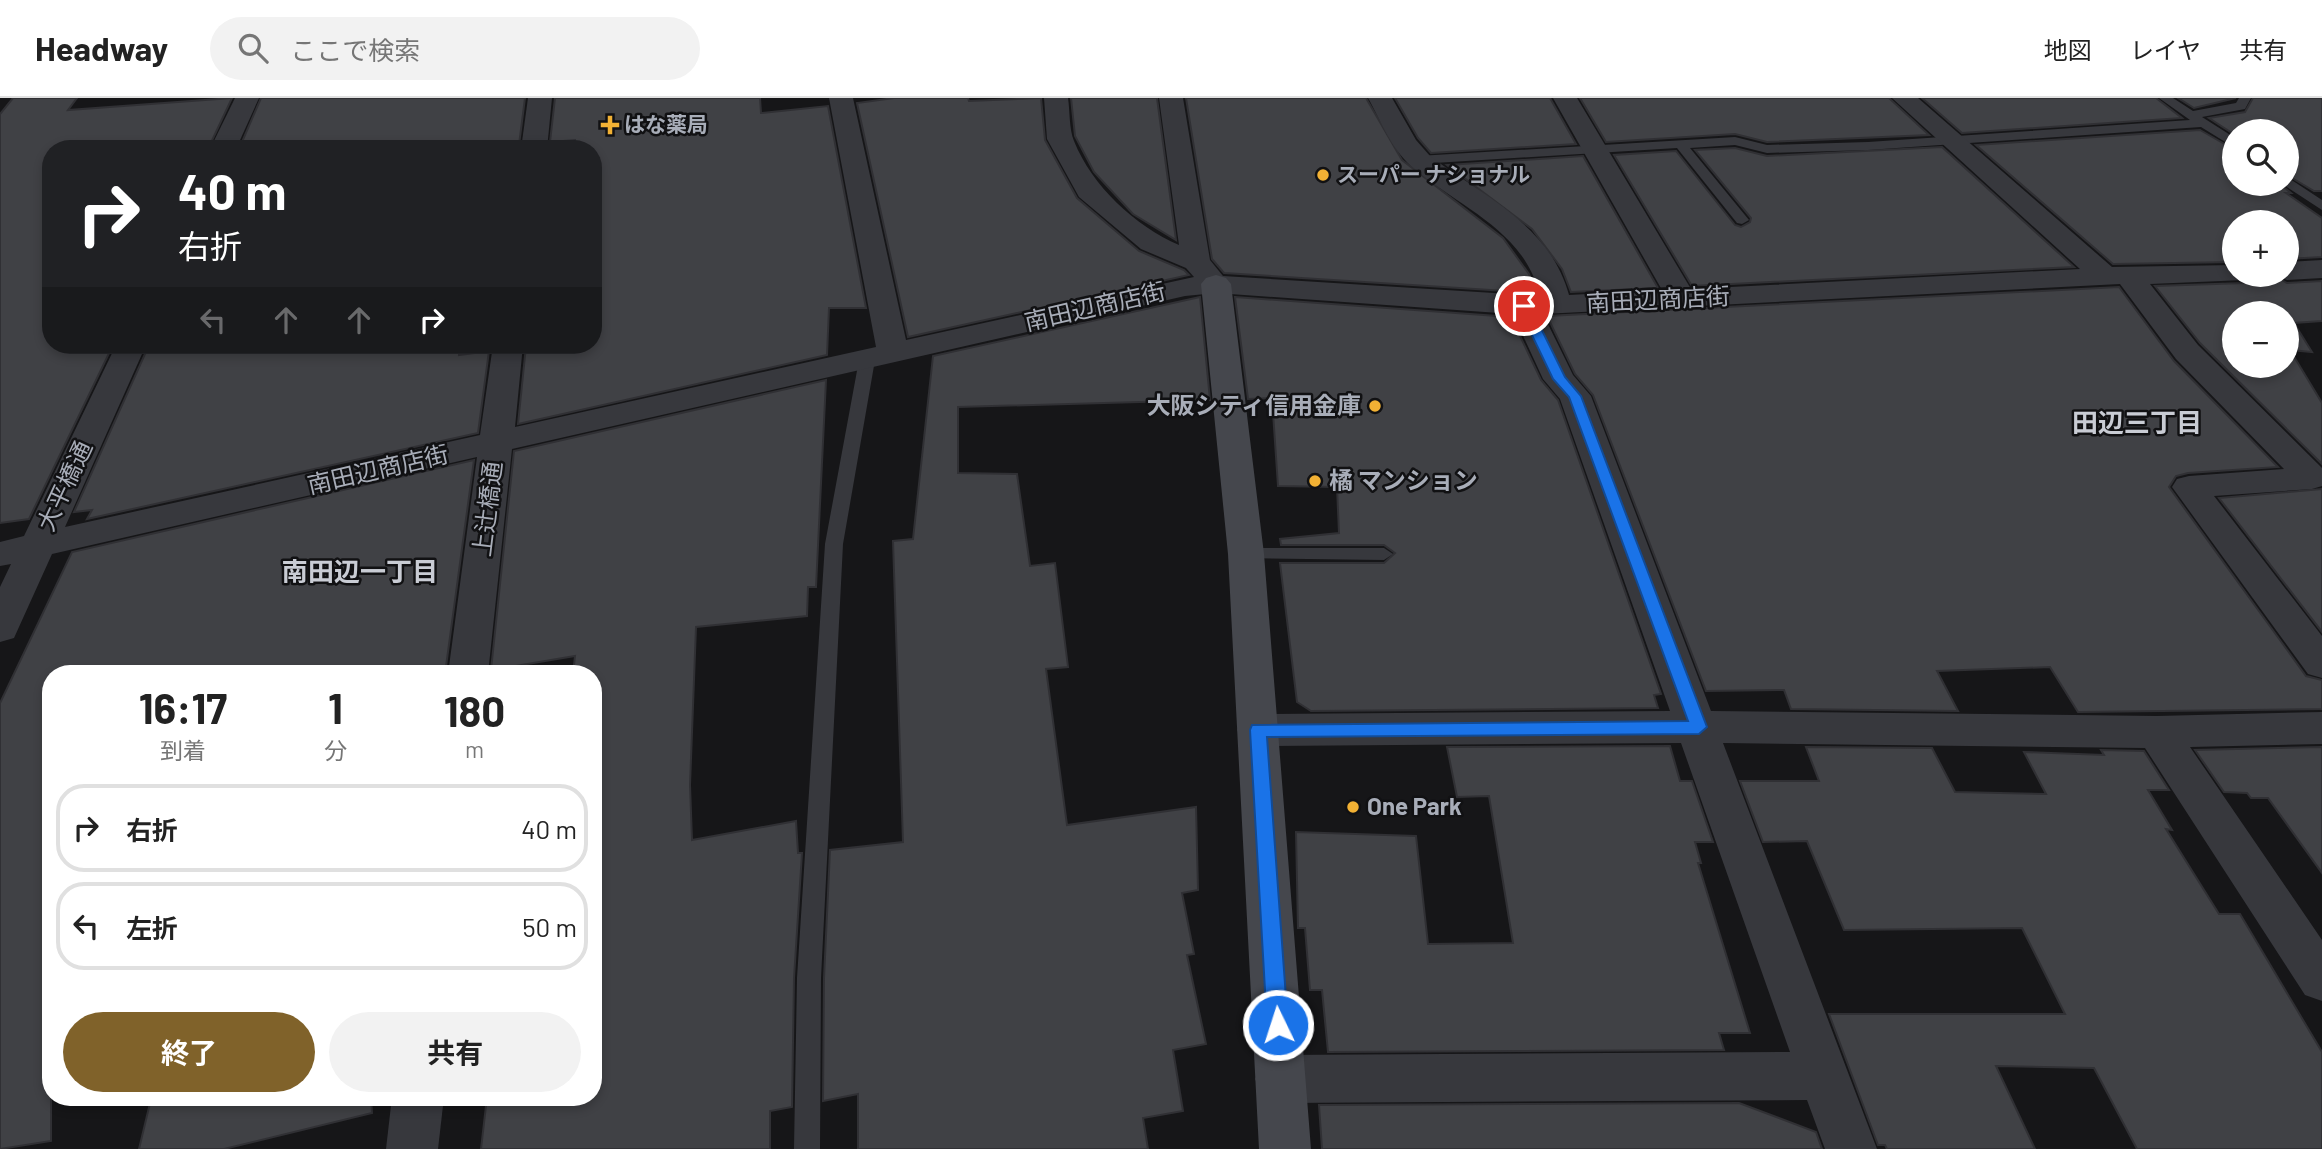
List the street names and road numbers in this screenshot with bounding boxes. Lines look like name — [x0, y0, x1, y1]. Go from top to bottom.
street label: 南田辺商店街 — [1021, 275, 1168, 336]
street label: 南田辺商店街 — [1585, 280, 1731, 317]
street label: 大平橋通 — [30, 436, 97, 535]
street label: 南田辺商店街 — [304, 438, 451, 499]
street label: 上辻橋通 — [466, 459, 507, 558]

